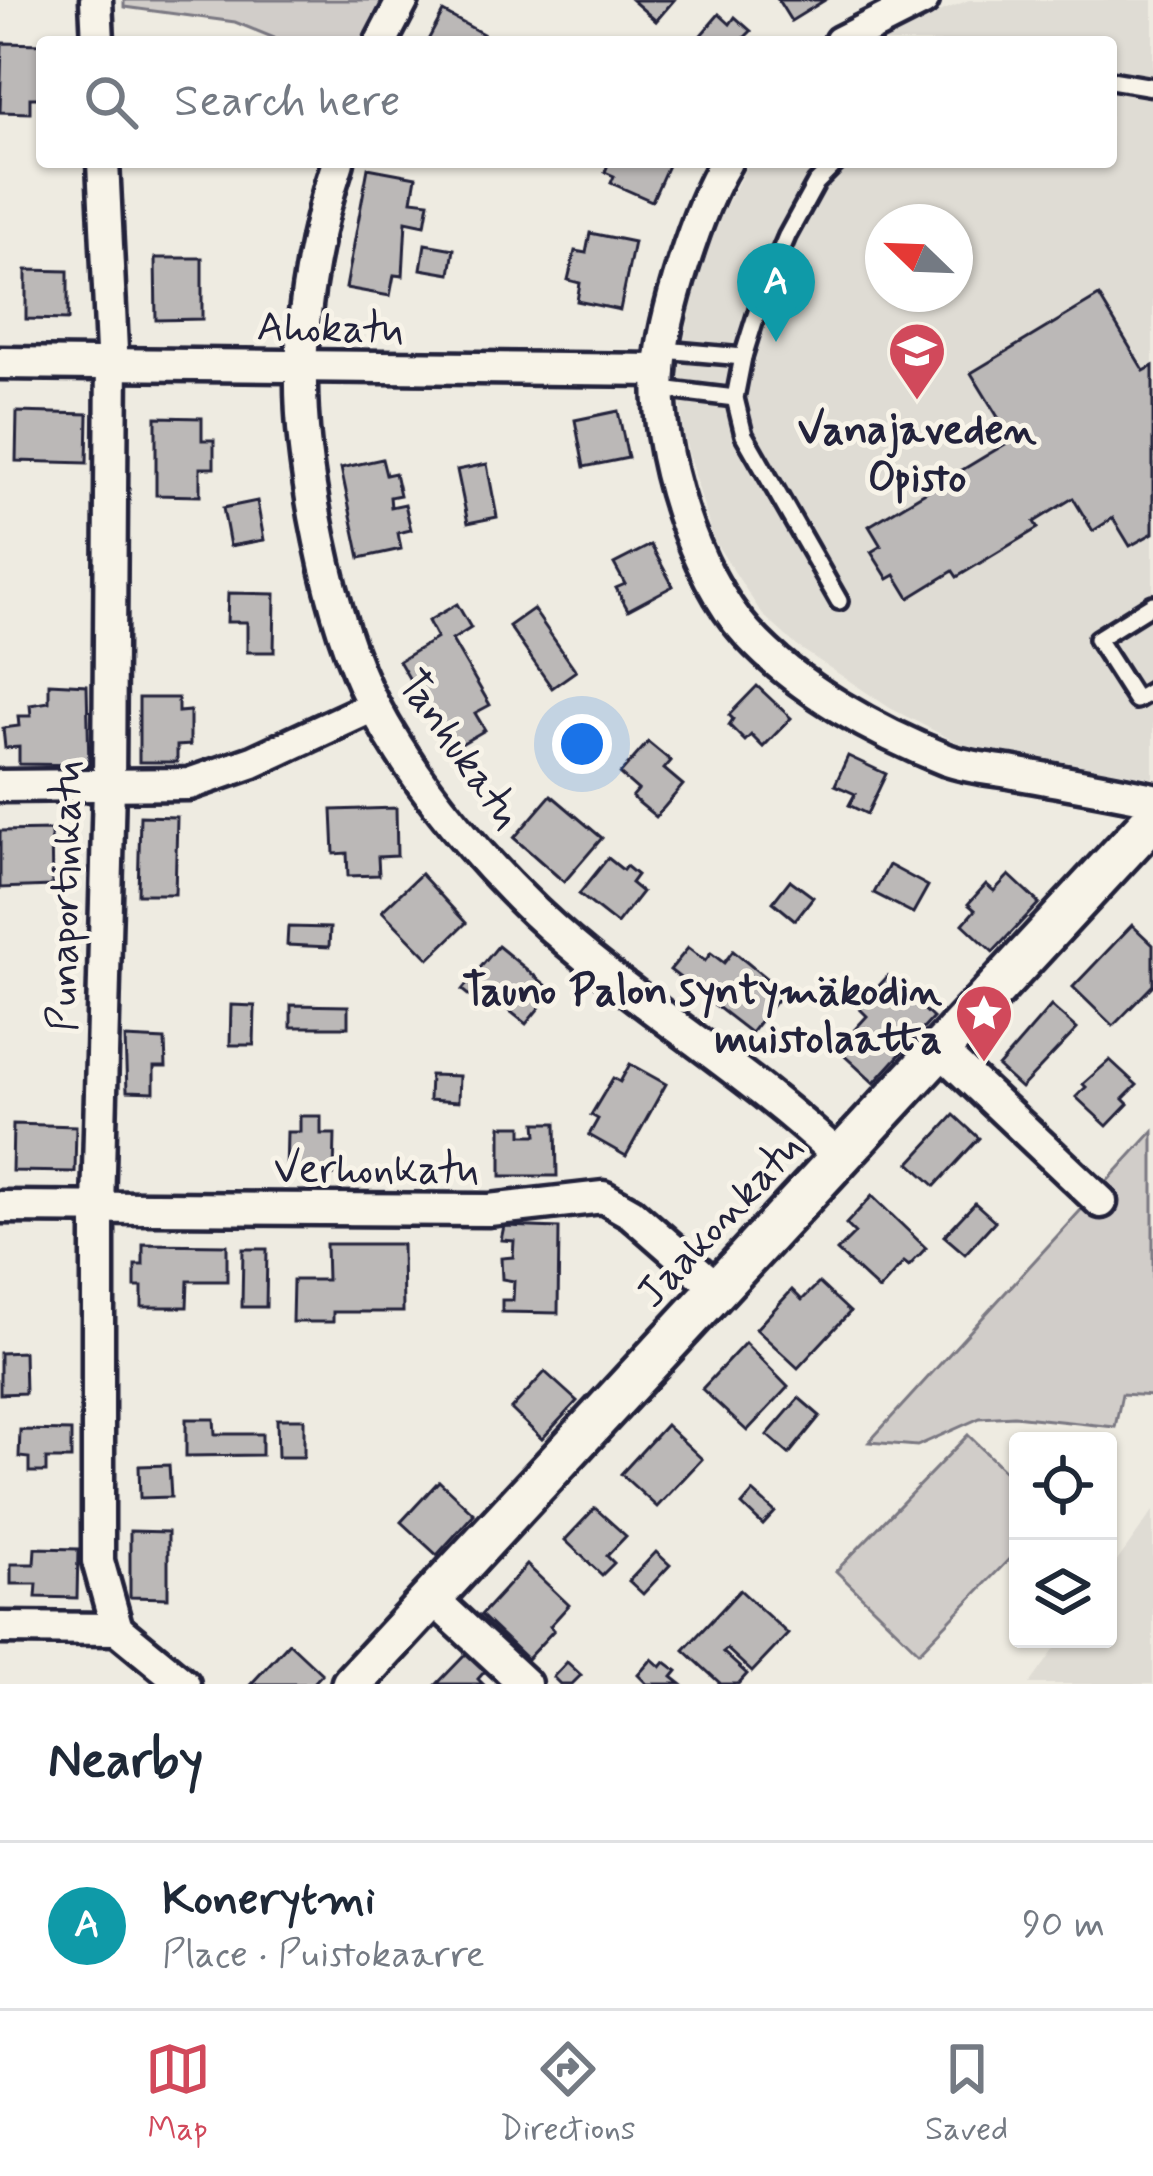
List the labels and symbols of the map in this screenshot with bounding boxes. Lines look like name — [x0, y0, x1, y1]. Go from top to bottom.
north arrow — [865, 204, 973, 312]
pin: A — [737, 243, 815, 342]
street label: Ahokatu — [256, 301, 404, 358]
school or university icon: Vanajaveden Opisto — [886, 320, 948, 402]
place label: Vanajaveden Opisto — [797, 404, 1037, 507]
street label: Tanhukatu — [383, 660, 533, 840]
your location — [552, 714, 612, 774]
street label: Punaportinkatu — [37, 760, 96, 1032]
place label: Tauno Palon syntymäkodin muistolaatta — [462, 965, 942, 1068]
place icon: Tauno Palon syntymäkodin muistolaatta — [953, 982, 1015, 1064]
street label: Jaakonkatu — [625, 1122, 816, 1321]
street label: Verhonkatu — [274, 1143, 478, 1198]

